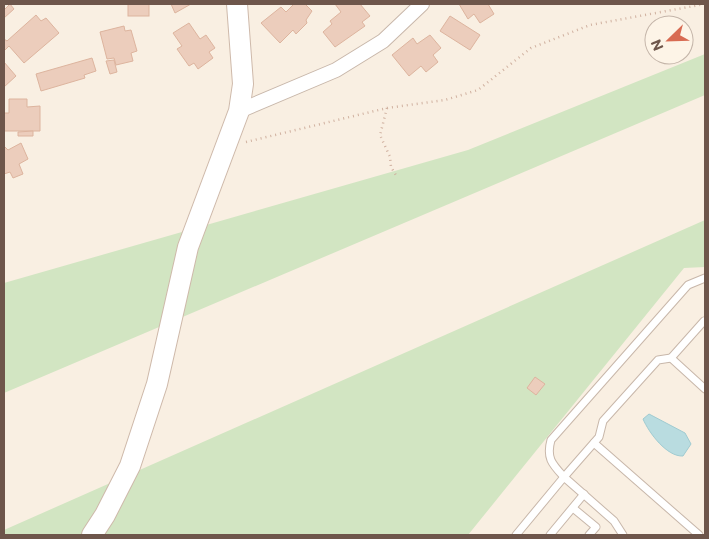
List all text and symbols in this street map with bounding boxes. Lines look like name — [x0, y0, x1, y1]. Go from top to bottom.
north arrow — [644, 15, 694, 65]
text: N — [647, 37, 666, 53]

